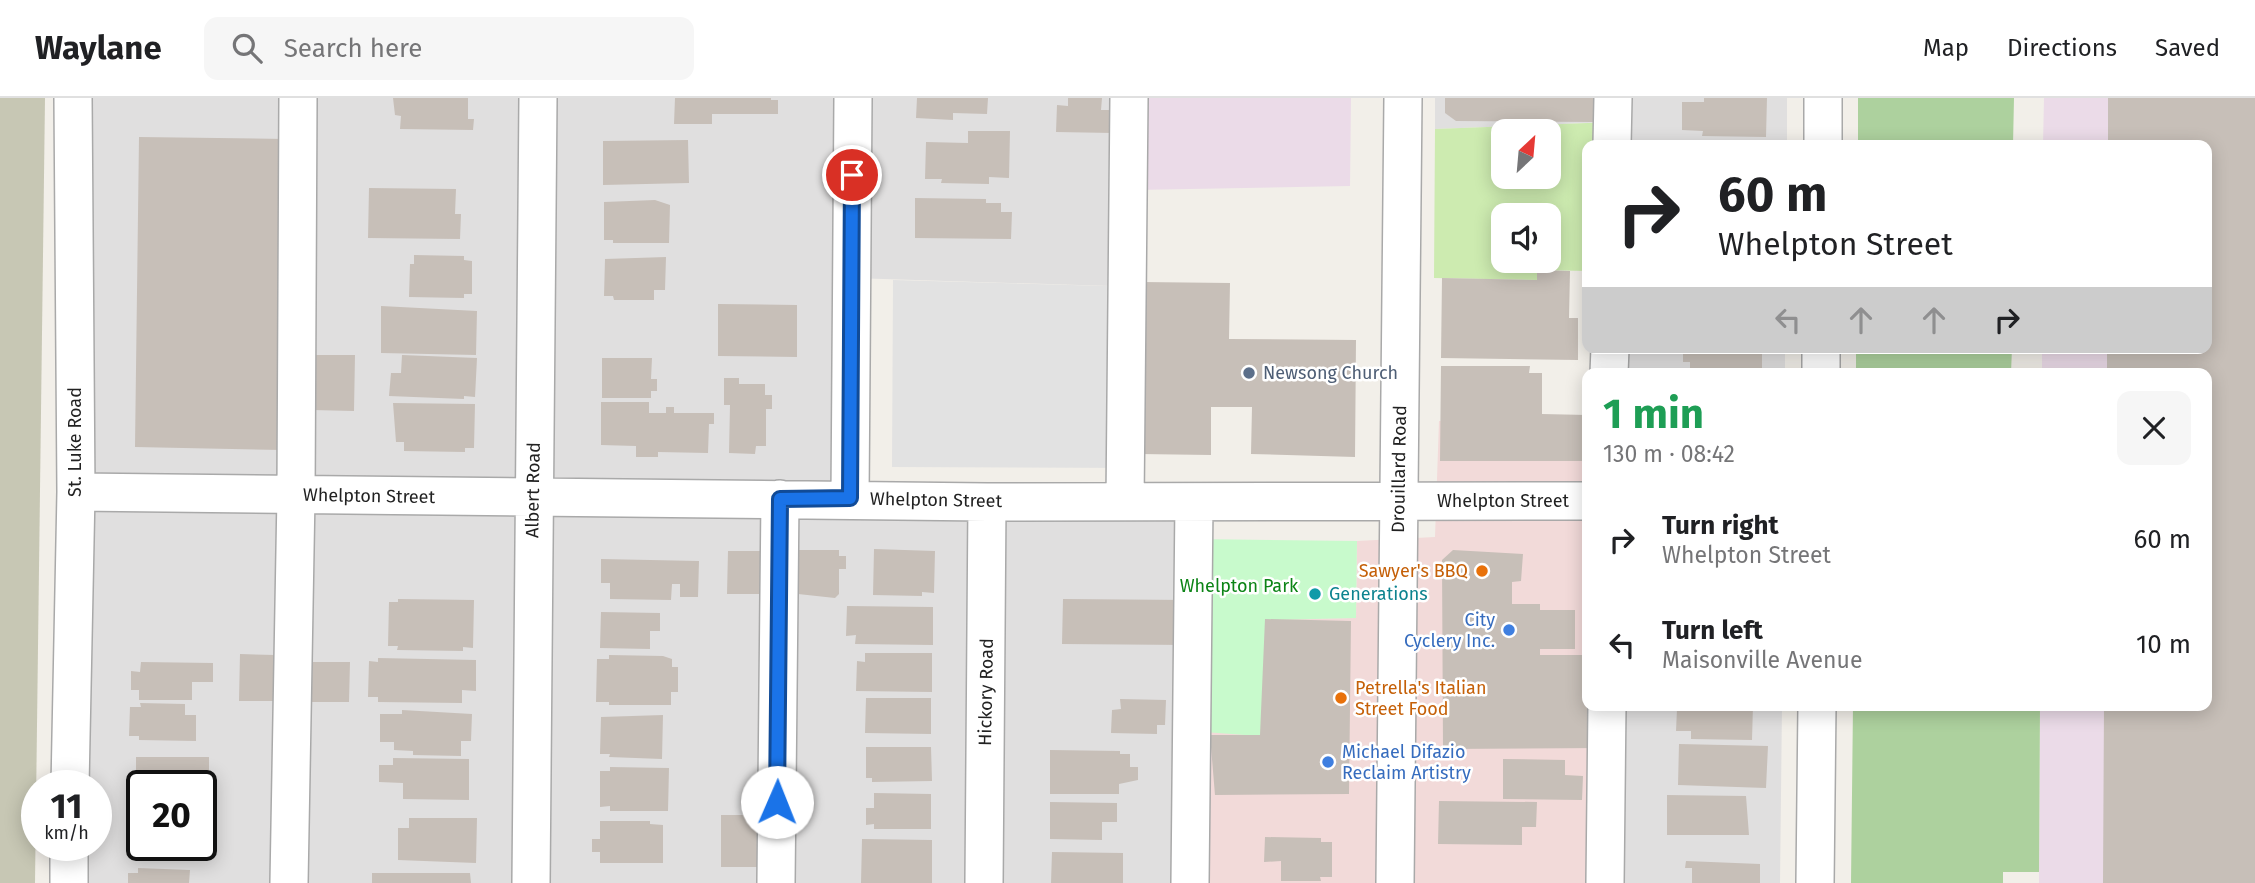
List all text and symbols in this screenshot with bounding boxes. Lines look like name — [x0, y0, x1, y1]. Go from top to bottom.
search box — [204, 17, 694, 80]
text: Waylane — [35, 28, 162, 68]
icon: search — [228, 29, 266, 67]
text: Search here — [284, 33, 423, 64]
text: Map — [1923, 34, 1969, 62]
text: Directions — [2007, 34, 2117, 62]
text: Saved — [2155, 34, 2220, 62]
north arrow — [1491, 119, 1561, 189]
map controls — [1491, 119, 1561, 273]
pin — [822, 145, 882, 205]
icon: arrive — [833, 156, 871, 194]
text: 60 m — [1718, 165, 1827, 224]
icon: right — [1603, 168, 1694, 259]
button: sound — [1491, 203, 1561, 273]
text: Whelpton Street — [1718, 225, 1953, 263]
icon: left — [1769, 301, 1807, 339]
icon: ahead — [1842, 301, 1880, 339]
icon: ahead — [1915, 301, 1953, 339]
icon: right — [1988, 301, 2026, 339]
place label: Newsong Church — [1263, 362, 1398, 384]
marker: Newsong Church — [1241, 365, 1257, 381]
street label: St. Luke Road — [64, 387, 86, 497]
text: 1 min — [1603, 389, 1704, 439]
button: close — [2117, 391, 2191, 465]
street label: Drouillard Road — [1387, 405, 1411, 533]
text: 130 m · 08:42 — [1603, 440, 1735, 468]
street label: Albert Road — [521, 442, 545, 538]
street label: Whelpton Street — [303, 484, 436, 508]
street label: Whelpton Street — [870, 488, 1003, 512]
street label: Whelpton Street — [1437, 490, 1570, 512]
text: Turn right — [1662, 510, 1779, 541]
icon: right — [1603, 521, 1641, 559]
text: 60 m — [2133, 524, 2191, 555]
text: Whelpton Street — [1662, 541, 1831, 569]
place label: Sawyer's BBQ — [1359, 560, 1468, 582]
marker: Sawyer's BBQ — [1474, 563, 1490, 579]
park label: Whelpton Park — [1180, 575, 1299, 597]
place label: Generations — [1329, 583, 1428, 605]
marker: Generations — [1307, 586, 1323, 602]
place label: City Cyclery Inc. — [1404, 609, 1495, 652]
text: Turn left — [1662, 615, 1763, 646]
marker: City Cyclery Inc. — [1501, 622, 1517, 638]
icon: left — [1603, 626, 1641, 664]
text: 10 m — [2136, 629, 2191, 660]
street label: Hickory Road — [974, 638, 998, 746]
text: Maisonville Avenue — [1662, 646, 1863, 674]
place label: Petrella's Italian Street Food — [1355, 677, 1486, 720]
marker: Petrella's Italian Street Food — [1333, 690, 1349, 706]
place label: Michael Difazio Reclaim Artistry — [1342, 741, 1471, 784]
marker: Michael Difazio Reclaim Artistry — [1320, 754, 1336, 770]
position arrow — [740, 765, 814, 839]
speed limit sign: 20 — [126, 770, 217, 861]
text: 11 — [51, 785, 82, 827]
text: km/h — [44, 822, 89, 844]

